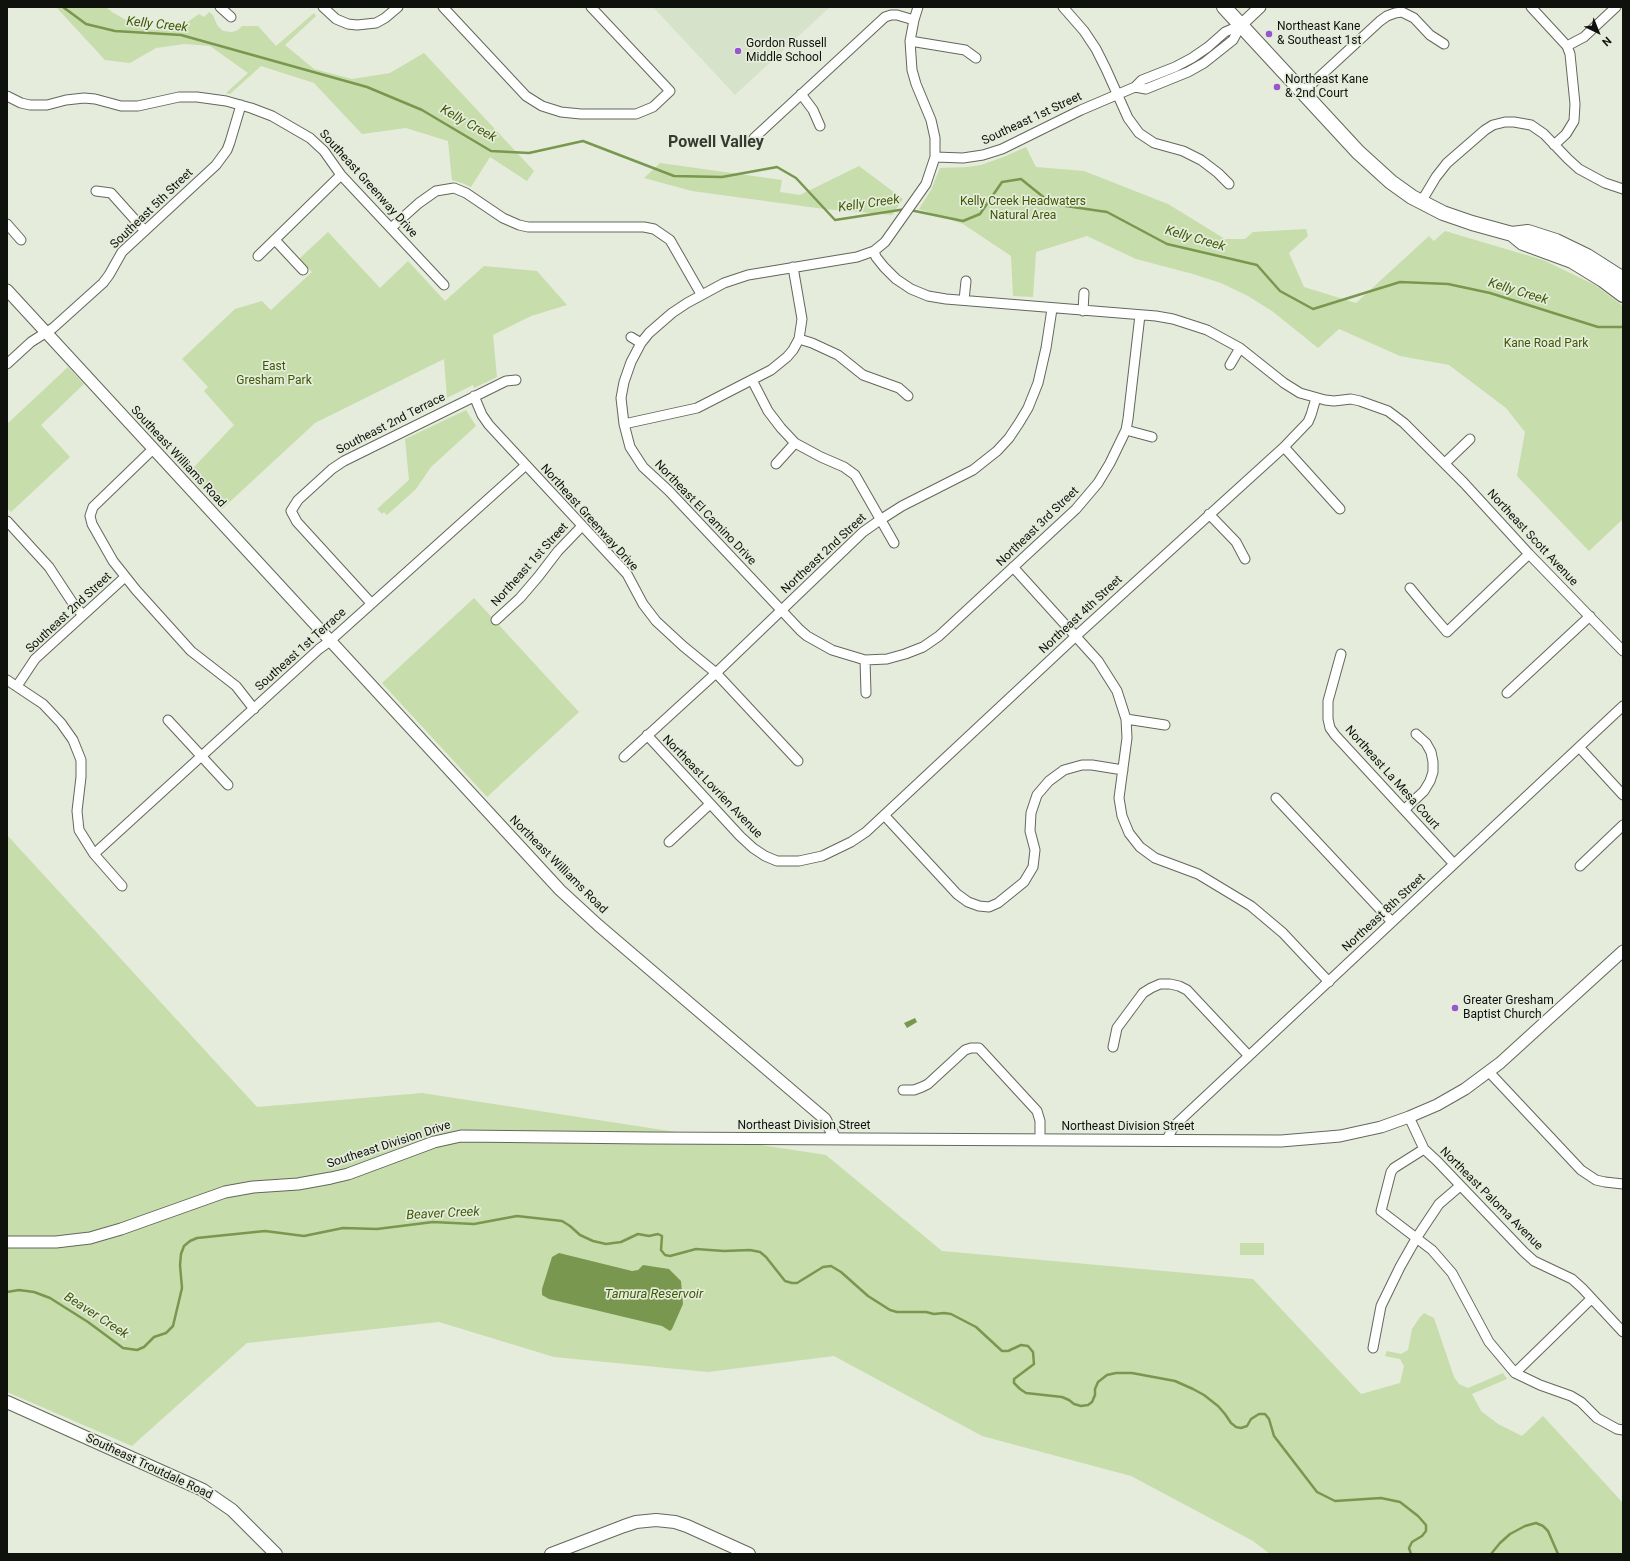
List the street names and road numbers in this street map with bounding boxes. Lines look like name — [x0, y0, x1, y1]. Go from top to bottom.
street label: Southeast 1st Street — [980, 90, 1084, 148]
street label: Southeast Greenway Drive — [316, 127, 420, 241]
street label: Southeast 5th Street — [108, 166, 196, 252]
street label: Southeast 2nd Terrace — [334, 390, 448, 458]
street label: Southeast Williams Road — [127, 403, 229, 511]
street label: Northeast El Camino Drive — [651, 458, 759, 568]
street label: Northeast Greenway Drive — [537, 462, 641, 574]
street label: Northeast 3rd Street — [994, 484, 1082, 570]
street label: Northeast Scott Avenue — [1484, 487, 1580, 589]
street label: Northeast 2nd Street — [778, 511, 870, 597]
street label: Northeast 1st Street — [489, 520, 571, 610]
street label: Southeast 2nd Street — [23, 570, 115, 656]
street label: Northeast 4th Street — [1037, 573, 1125, 657]
street label: Southeast 1st Terrace — [253, 606, 349, 694]
street label: Northeast La Mesa Court — [1342, 723, 1442, 833]
street label: Northeast Lovrien Avenue — [659, 733, 765, 841]
street label: Northeast Williams Road — [506, 813, 610, 917]
street label: Northeast 8th Street — [1340, 871, 1428, 955]
street label: Southeast Division Drive — [325, 1118, 453, 1172]
street label: Northeast Division Street — [737, 1119, 871, 1133]
street label: Northeast Division Street — [1061, 1120, 1195, 1134]
street label: Northeast Paloma Avenue — [1437, 1145, 1545, 1253]
street label: Southeast Troutdale Road — [83, 1431, 215, 1503]

